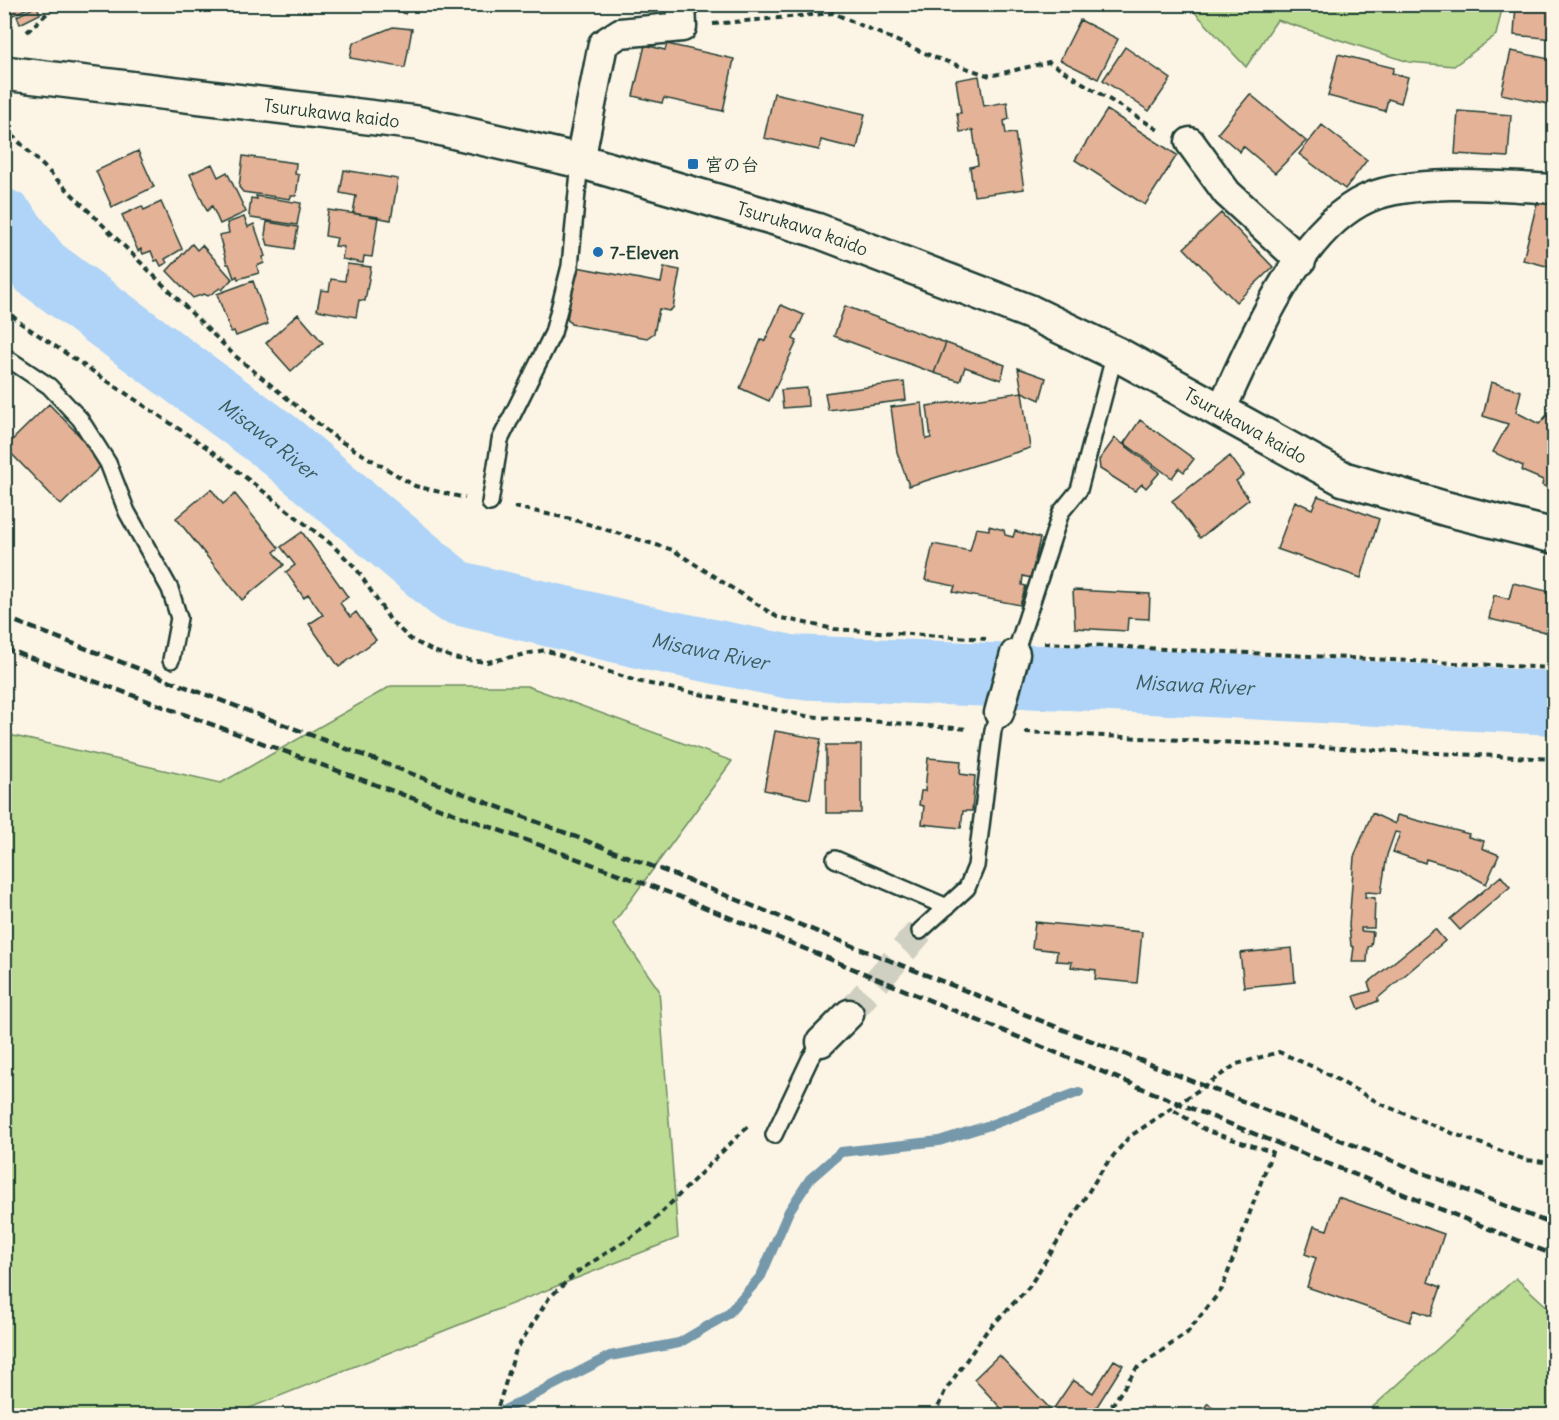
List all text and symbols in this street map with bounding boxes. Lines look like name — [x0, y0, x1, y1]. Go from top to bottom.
street label: Tsurukawa kaido — [262, 93, 401, 132]
place label: 宮の台 — [705, 153, 759, 176]
marker: 宮の台 — [686, 157, 700, 171]
street label: Tsurukawa kaido — [734, 196, 872, 260]
place label: 7-Eleven — [610, 241, 680, 264]
marker: 7-Eleven — [591, 245, 605, 259]
street label: Tsurukawa kaido — [1180, 382, 1311, 468]
water label: Misawa River — [214, 392, 325, 486]
water label: Misawa River — [649, 627, 774, 675]
water label: Misawa River — [1134, 669, 1257, 700]

